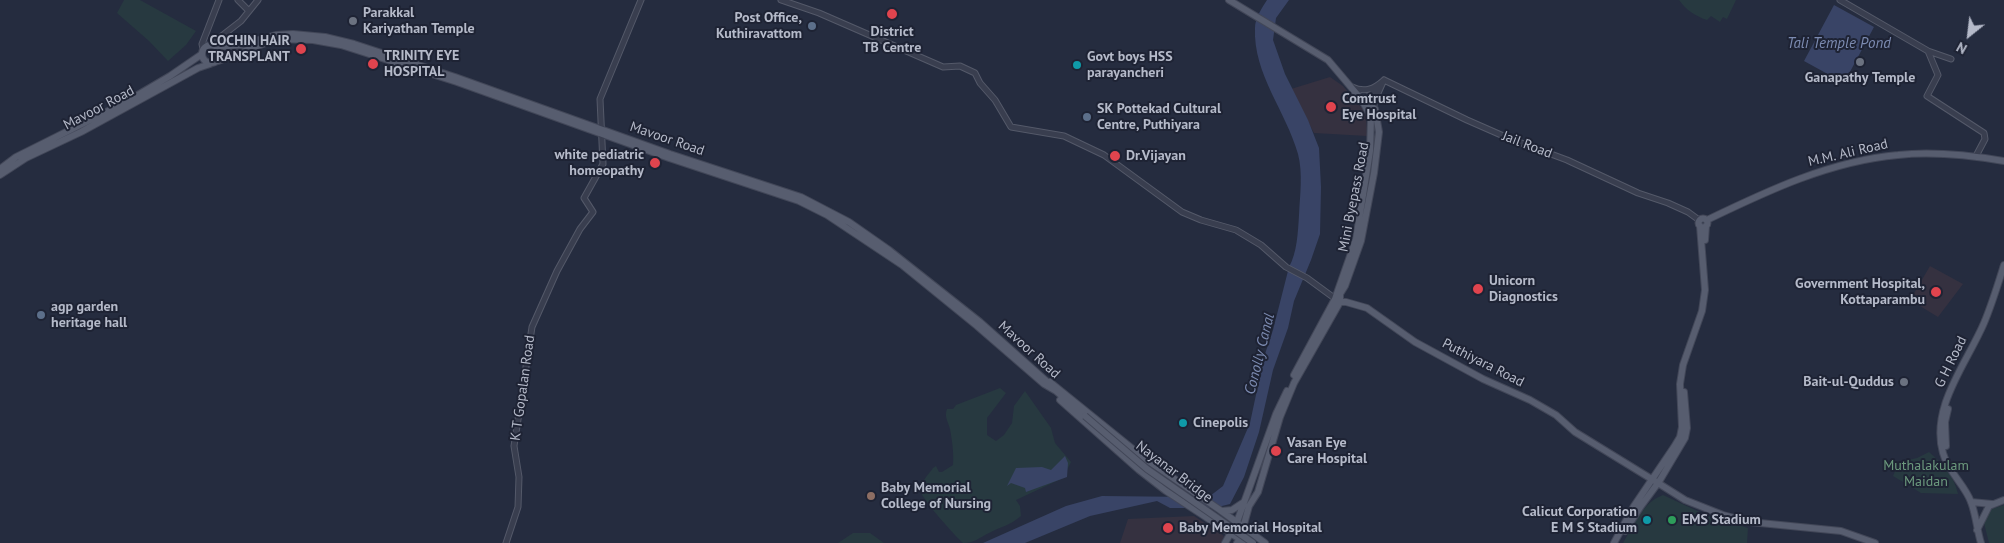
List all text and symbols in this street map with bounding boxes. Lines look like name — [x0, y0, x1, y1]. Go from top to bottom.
place label: Parakkal Kariyathan Temple — [363, 5, 475, 38]
marker: District TB Centre — [885, 7, 899, 21]
place label: Post Office, Kuthiravattom — [716, 10, 802, 42]
north arrow — [1944, 10, 1994, 60]
marker: Parakkal Kariyathan Temple — [347, 15, 359, 27]
marker: Post Office, Kuthiravattom — [806, 20, 818, 32]
place label: District TB Centre — [863, 24, 921, 56]
place label: COCHIN HAIR TRANSPLANT — [208, 33, 290, 65]
water label: Tali Temple Pond — [1787, 35, 1891, 53]
text: N — [1953, 38, 1970, 58]
marker: COCHIN HAIR TRANSPLANT — [294, 42, 308, 56]
place label: TRINITY EYE HOSPITAL — [384, 48, 459, 80]
place label: Govt boys HSS parayancheri — [1087, 49, 1173, 82]
marker: Ganapathy Temple — [1854, 56, 1866, 68]
marker: TRINITY EYE HOSPITAL — [366, 57, 380, 71]
marker: Govt boys HSS parayancheri — [1071, 59, 1083, 71]
place label: Ganapathy Temple — [1805, 70, 1915, 86]
street label: Mavoor Road — [61, 82, 137, 134]
place label: Comtrust Eye Hospital — [1342, 91, 1416, 124]
marker: Comtrust Eye Hospital — [1324, 100, 1338, 114]
place label: SK Pottekad Cultural Centre, Puthiyara — [1097, 101, 1221, 134]
marker: SK Pottekad Cultural Centre, Puthiyara — [1081, 111, 1093, 123]
street label: Mavoor Road — [628, 118, 706, 160]
street label: Jail Road — [1500, 128, 1554, 162]
street label: M.M. Ali Road — [1807, 136, 1889, 170]
street label: Mini Byepass Road — [1335, 141, 1373, 253]
place label: white pediatric homeopathy — [554, 147, 644, 180]
place label: Dr.Vijayan — [1126, 148, 1186, 164]
marker: Dr.Vijayan — [1108, 149, 1122, 163]
marker: white pediatric homeopathy — [648, 156, 662, 170]
place label: Unicorn Diagnostics — [1489, 273, 1558, 306]
place label: Government Hospital, Kottaparambu — [1795, 276, 1925, 308]
marker: Unicorn Diagnostics — [1471, 282, 1485, 296]
marker: Government Hospital, Kottaparambu — [1929, 285, 1943, 299]
place label: agp garden heritage hall — [51, 299, 127, 332]
marker: agp garden heritage hall — [35, 309, 47, 321]
water label: Conolly Canal — [1241, 311, 1279, 397]
street label: Mavoor Road — [994, 318, 1064, 382]
street label: K T Gopalan Road — [507, 334, 539, 442]
street label: G H Road — [1931, 334, 1971, 390]
street label: Puthiyara Road — [1439, 335, 1527, 391]
place label: Bait-ul-Quddus — [1803, 374, 1894, 390]
marker: Bait-ul-Quddus — [1898, 376, 1910, 388]
place label: Cinepolis — [1193, 415, 1248, 431]
marker: Cinepolis — [1177, 417, 1189, 429]
place label: Vasan Eye Care Hospital — [1287, 435, 1367, 468]
street label: Nayanar Bridge — [1132, 438, 1216, 506]
marker: Vasan Eye Care Hospital — [1269, 444, 1283, 458]
park label: Muthalakulam Maidan — [1883, 458, 1969, 491]
place label: Baby Memorial College of Nursing — [881, 480, 991, 512]
marker: Baby Memorial College of Nursing — [865, 490, 877, 502]
place label: Calicut Corporation E M S Stadium — [1522, 504, 1637, 536]
place label: EMS Stadium — [1682, 512, 1761, 528]
marker: Calicut Corporation E M S Stadium — [1641, 514, 1653, 526]
marker: EMS Stadium — [1666, 514, 1678, 526]
place label: Baby Memorial Hospital — [1179, 520, 1322, 536]
marker: Baby Memorial Hospital — [1161, 521, 1175, 535]

